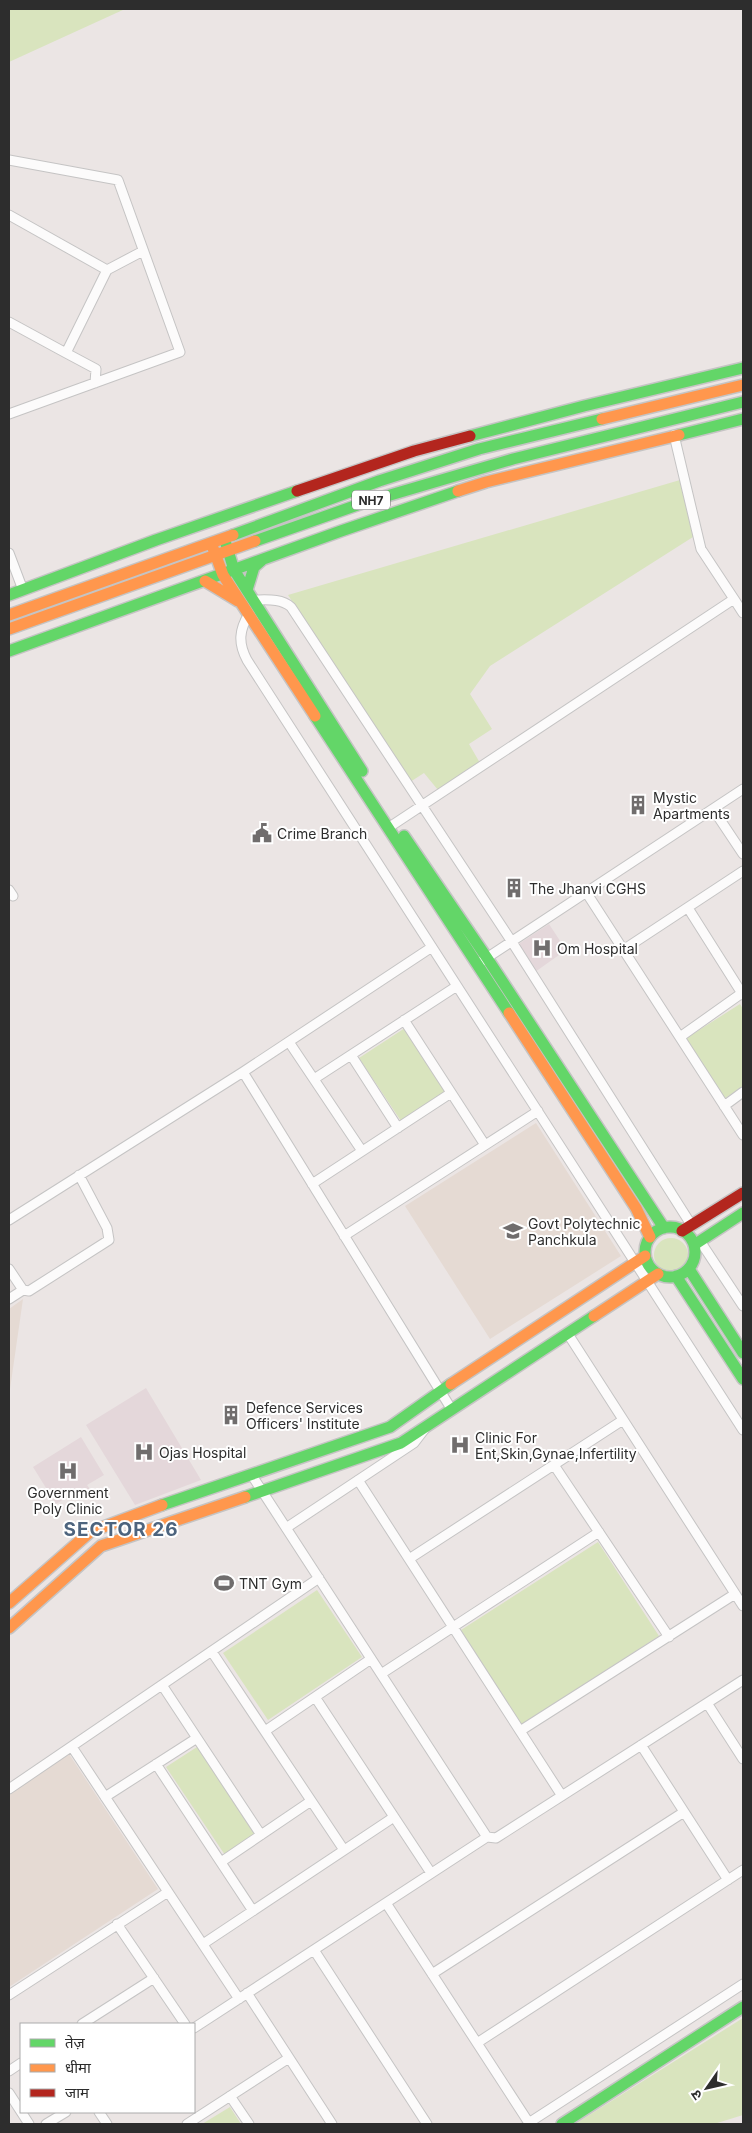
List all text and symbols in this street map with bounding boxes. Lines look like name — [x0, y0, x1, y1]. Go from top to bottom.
road number: NH7 — [352, 490, 390, 510]
place label: Mystic Apartments — [653, 789, 730, 822]
building icon: Mystic Apartments — [627, 794, 649, 816]
public building icon: Crime Branch — [251, 822, 273, 844]
place label: Crime Branch — [277, 825, 367, 842]
building icon: The Jhanvi CGHS — [503, 877, 525, 899]
place label: The Jhanvi CGHS — [529, 880, 646, 897]
hospital icon: Om Hospital — [531, 937, 553, 959]
place label: Om Hospital — [557, 940, 638, 957]
place label: Govt Polytechnic Panchkula — [528, 1215, 641, 1248]
school or university icon: Govt Polytechnic Panchkula — [502, 1220, 524, 1242]
place label: Defence Services Officers' Institute — [246, 1399, 363, 1432]
building icon: Defence Services Officers' Institute — [220, 1404, 242, 1426]
place label: Clinic For Ent,Skin,Gynae,Infertility — [475, 1429, 637, 1462]
hospital icon: Clinic For Ent,Skin,Gynae,Infertility — [449, 1434, 471, 1456]
hospital icon: Ojas Hospital — [133, 1441, 155, 1463]
place label: Ojas Hospital — [159, 1444, 246, 1461]
hospital icon: Government Poly Clinic — [57, 1460, 79, 1482]
place label: Government Poly Clinic — [27, 1484, 109, 1517]
district label: SECTOR 26 — [63, 1518, 179, 1541]
sports icon: TNT Gym — [213, 1572, 235, 1594]
place label: TNT Gym — [239, 1575, 302, 1592]
legend — [20, 2023, 195, 2113]
text: तेज़ — [65, 2033, 86, 2052]
text: धीमा — [65, 2058, 92, 2077]
north arrow — [682, 2063, 732, 2113]
text: जाम — [65, 2083, 90, 2102]
text: उ — [686, 2087, 705, 2104]

